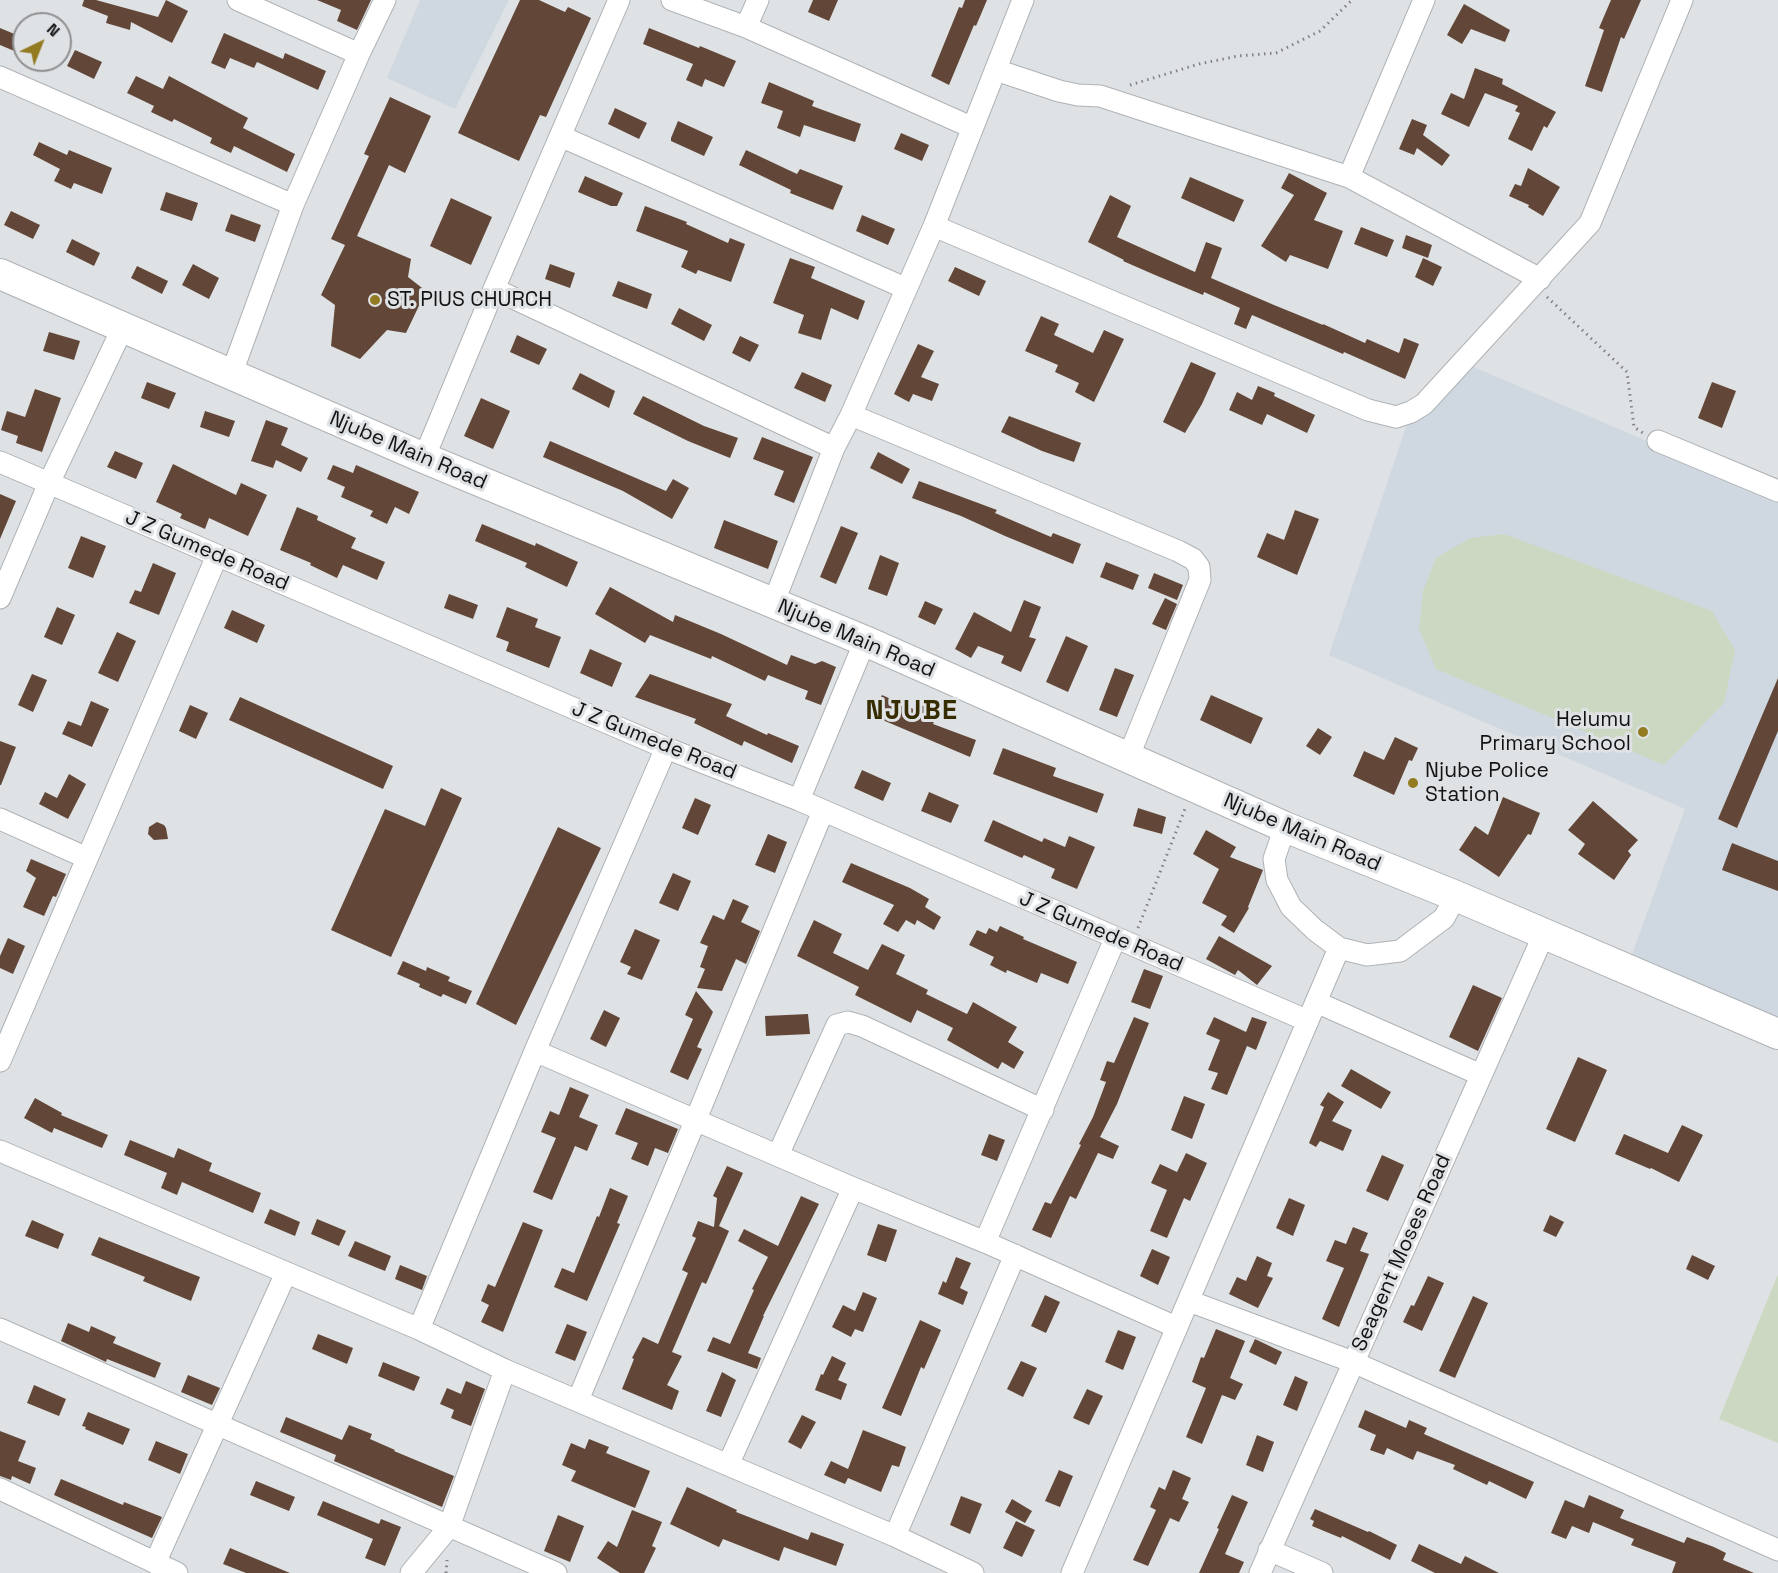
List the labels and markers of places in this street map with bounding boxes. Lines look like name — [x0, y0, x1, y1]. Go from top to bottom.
place label: ST. PIUS CHURCH — [387, 287, 552, 313]
marker: ST. PIUS CHURCH — [368, 293, 382, 307]
place label: Helumu Primary School — [1480, 707, 1631, 757]
marker: Helumu Primary School — [1636, 725, 1650, 739]
place label: Njube Police Station — [1425, 758, 1549, 808]
marker: Njube Police Station — [1406, 776, 1420, 790]

